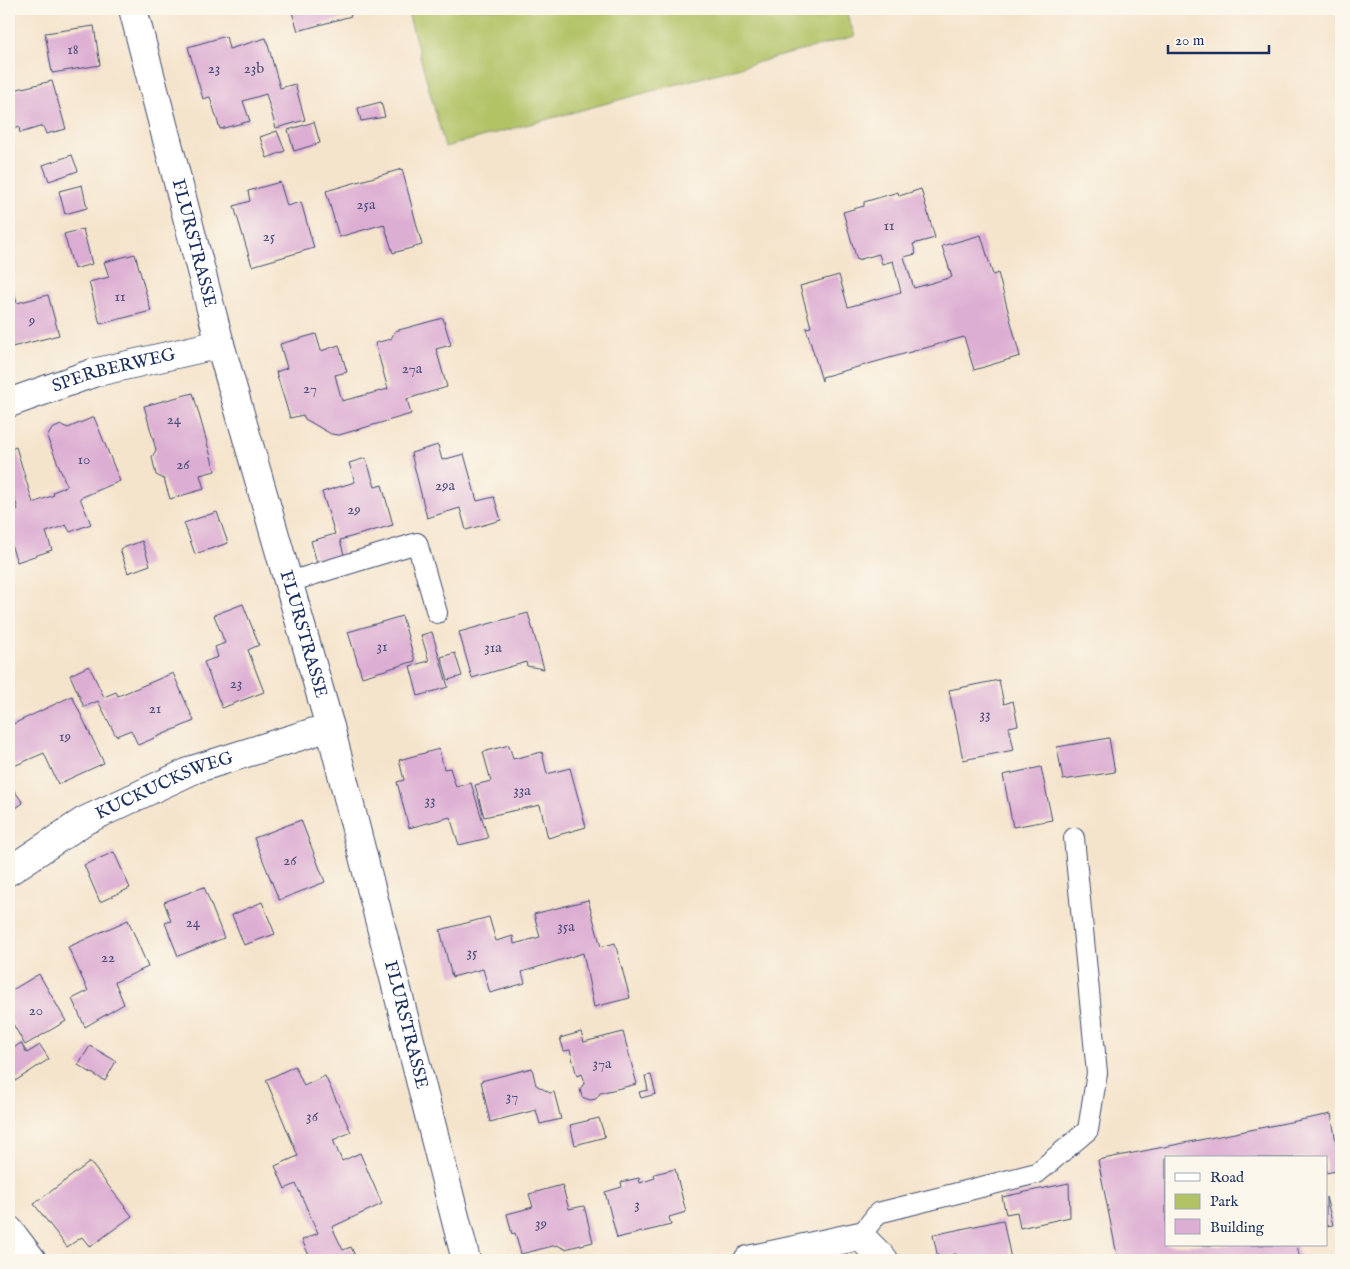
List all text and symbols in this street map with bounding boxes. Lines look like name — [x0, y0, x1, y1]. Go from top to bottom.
scale bar — [1168, 22, 1269, 54]
text: 20 m — [1175, 31, 1205, 50]
house number: 18 — [67, 40, 79, 59]
house number: 23 — [208, 59, 220, 78]
house number: 23b — [244, 59, 264, 78]
street label: FLURSTRASSE — [166, 177, 222, 310]
house number: 25a — [357, 195, 376, 214]
house number: 11 — [883, 216, 895, 235]
house number: 25 — [263, 227, 276, 246]
house number: 11 — [114, 287, 126, 306]
house number: 9 — [28, 311, 35, 330]
street label: SPERBERWEG — [49, 343, 178, 398]
house number: 27a — [402, 359, 423, 378]
house number: 27 — [303, 379, 317, 398]
house number: 24 — [167, 410, 182, 429]
house number: 10 — [78, 450, 90, 469]
house number: 26 — [176, 455, 190, 474]
house number: 29a — [435, 476, 456, 495]
house number: 29 — [347, 500, 361, 519]
street label: FLURSTRASSE — [274, 568, 333, 701]
house number: 31 — [376, 637, 388, 656]
house number: 31a — [484, 638, 502, 657]
house number: 23 — [230, 674, 242, 693]
house number: 21 — [149, 699, 161, 718]
house number: 33 — [979, 705, 991, 724]
house number: 19 — [59, 727, 71, 746]
street label: KUCKUCKSWEG — [92, 746, 236, 825]
house number: 33a — [513, 781, 531, 800]
house number: 33 — [424, 791, 436, 810]
house number: 26 — [283, 851, 297, 870]
house number: 24 — [186, 913, 201, 932]
house number: 35a — [557, 917, 575, 936]
house number: 35 — [466, 943, 478, 962]
house number: 22 — [101, 948, 115, 967]
street label: FLURSTRASSE — [379, 958, 433, 1092]
house number: 20 — [29, 1001, 43, 1020]
house number: 37a — [592, 1054, 612, 1073]
house number: 37 — [506, 1087, 518, 1106]
house number: 36 — [306, 1107, 319, 1126]
legend — [1165, 1156, 1328, 1246]
text: Road — [1210, 1168, 1245, 1187]
text: Park — [1210, 1192, 1240, 1211]
house number: 3 — [634, 1195, 640, 1214]
house number: 39 — [535, 1214, 547, 1233]
text: Building — [1210, 1218, 1265, 1237]

